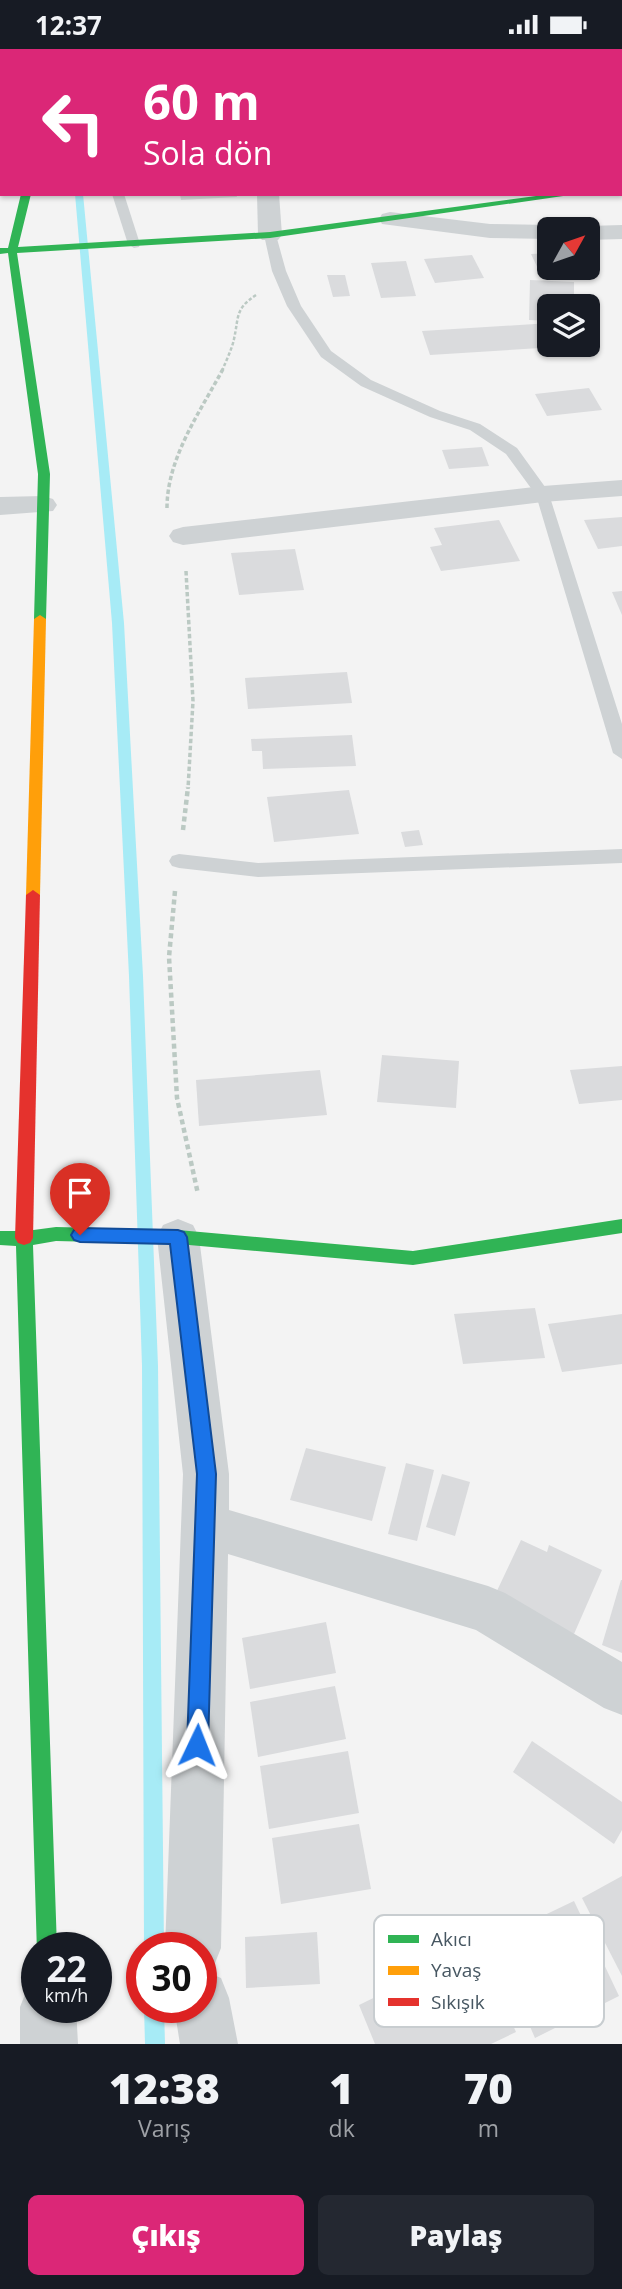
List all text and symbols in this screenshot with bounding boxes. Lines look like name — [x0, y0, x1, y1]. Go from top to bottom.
text: 12:37 — [35, 7, 102, 43]
text: 60 m — [143, 68, 260, 134]
icon: left — [28, 77, 119, 168]
text: Sola dön — [143, 131, 272, 174]
north arrow — [537, 217, 600, 280]
map controls — [537, 217, 600, 357]
button: layers — [537, 294, 600, 357]
pin — [50, 1163, 110, 1235]
icon: arrive — [61, 1174, 99, 1212]
position arrow — [160, 1708, 234, 1782]
legend — [374, 1915, 604, 2027]
text: Akıcı — [431, 1926, 472, 1952]
speed limit sign: 30 — [126, 1932, 217, 2023]
text: 22 — [46, 1945, 87, 1992]
text: Yavaş — [431, 1957, 481, 1983]
text: km/h — [45, 1983, 88, 2007]
text: Sıkışık — [431, 1989, 485, 2015]
text: 12:38 — [109, 2059, 220, 2116]
text: 1 — [329, 2059, 354, 2116]
text: 70 — [464, 2059, 513, 2116]
text: Varış — [138, 2112, 191, 2144]
text: dk — [329, 2112, 355, 2144]
text: m — [478, 2112, 499, 2144]
button: Çıkış — [28, 2195, 304, 2275]
button: Paylaş — [318, 2195, 594, 2275]

